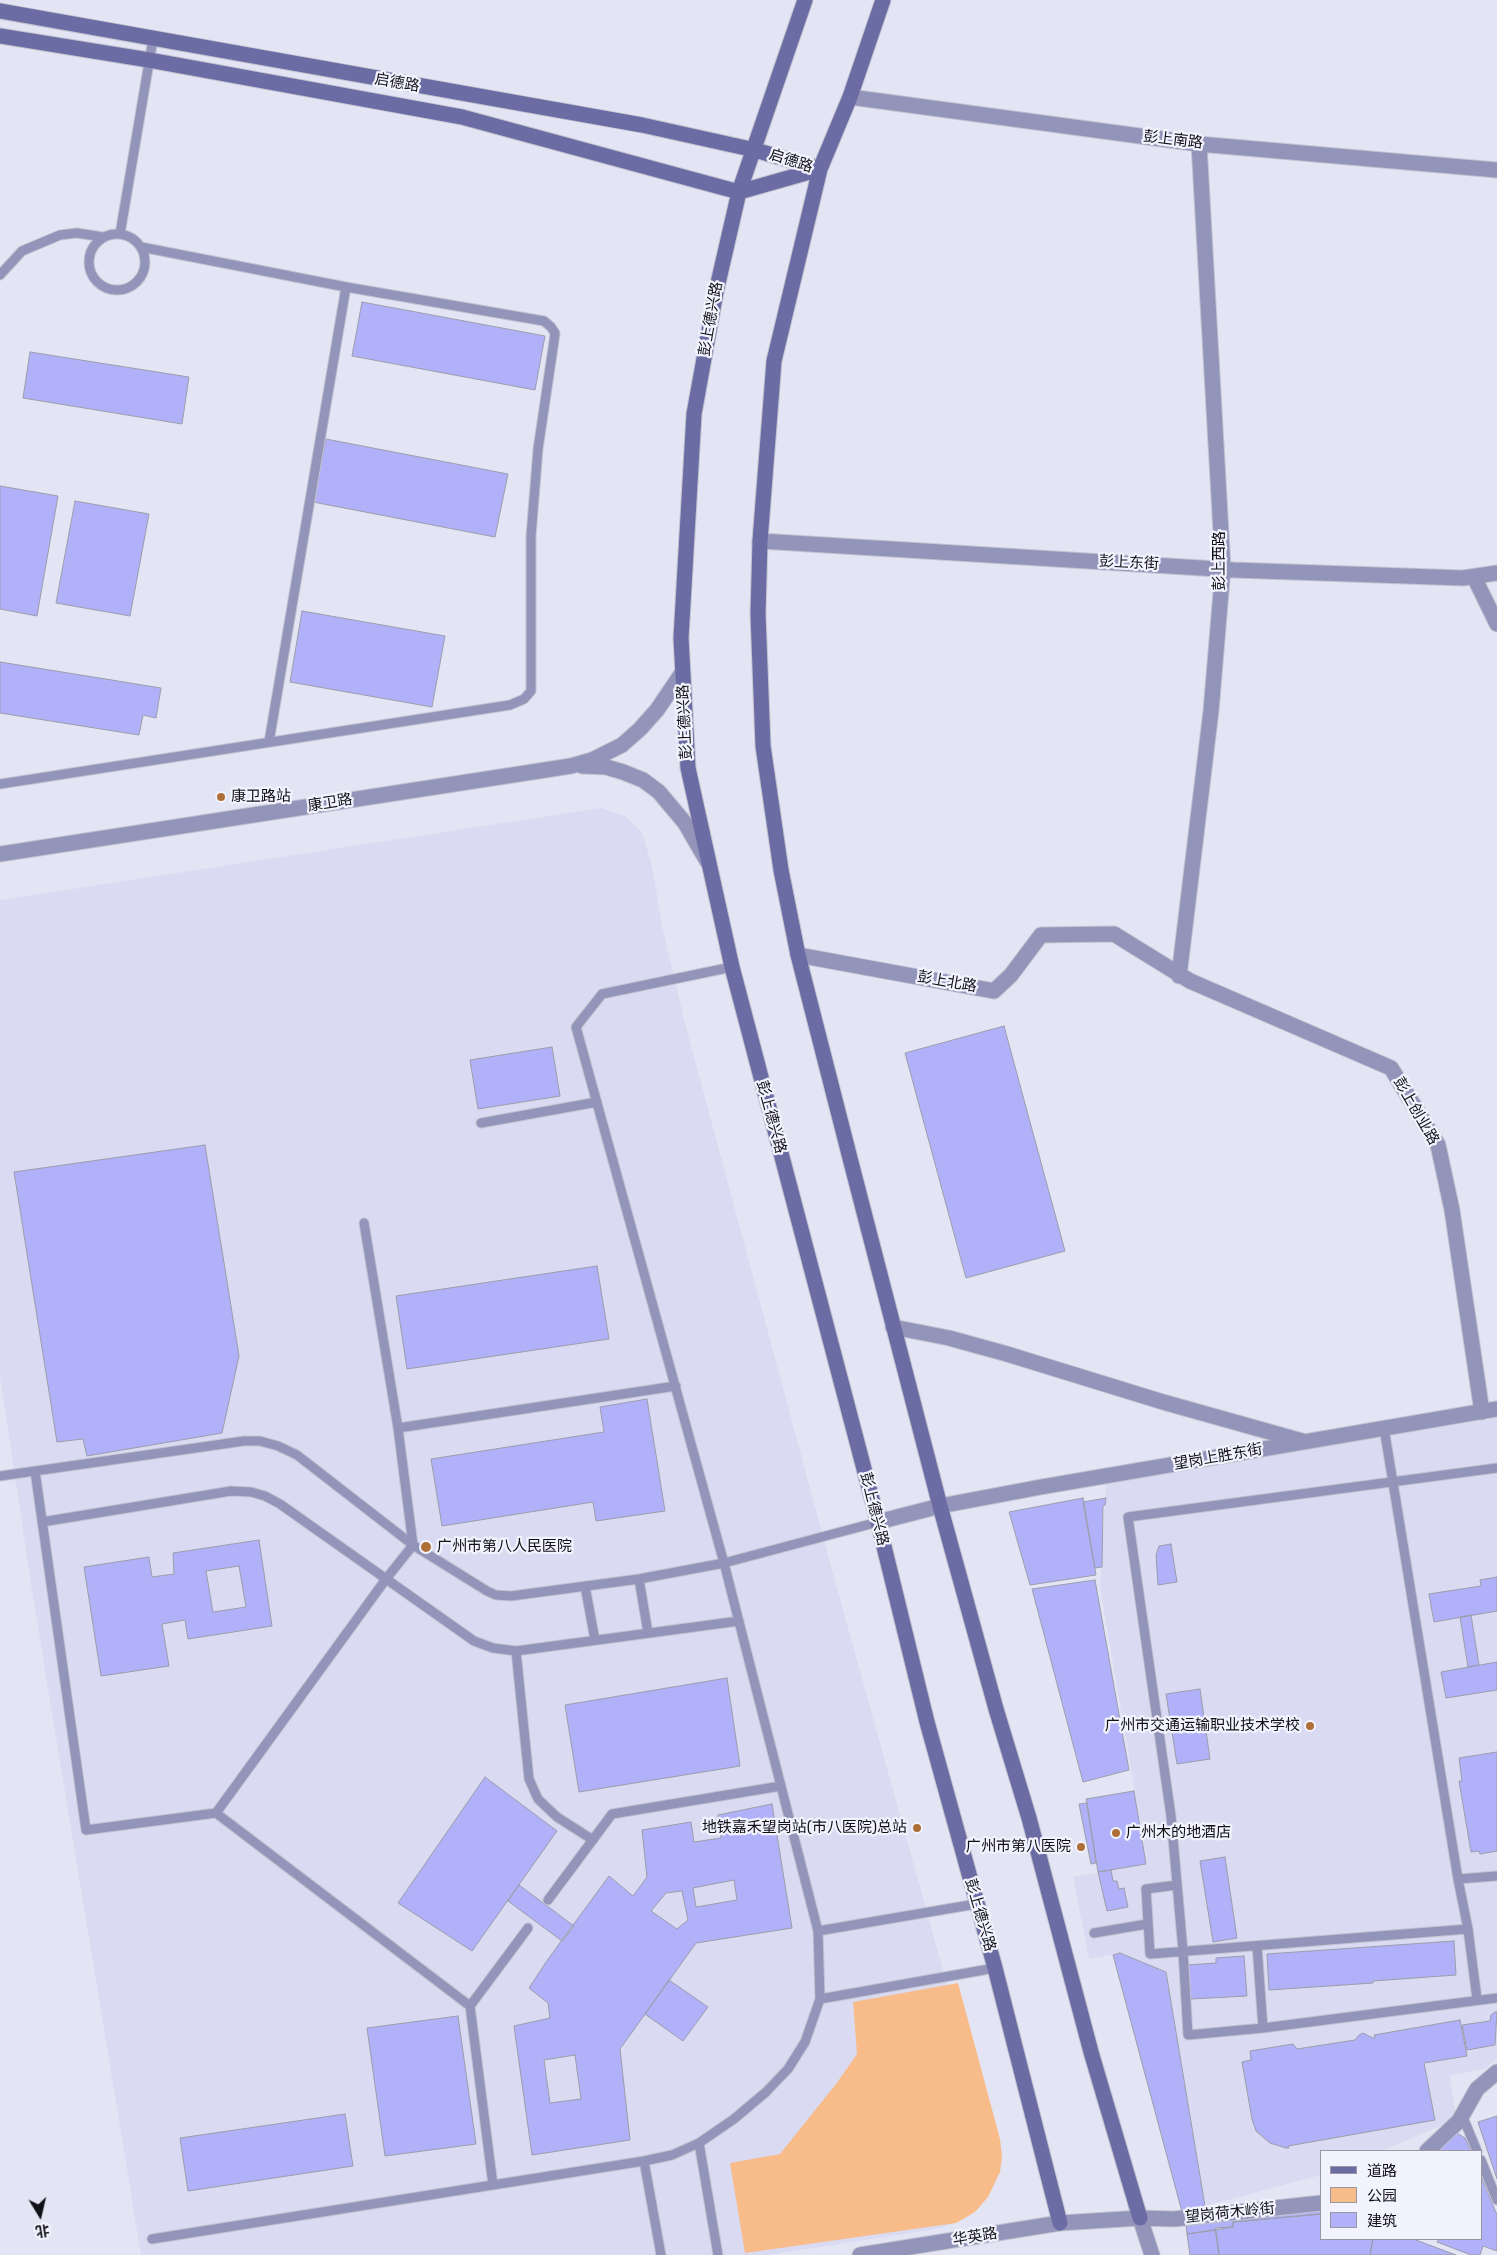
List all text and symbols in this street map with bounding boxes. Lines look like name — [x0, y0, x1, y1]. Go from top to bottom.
street label: 启德路 — [373, 70, 421, 96]
street label: 彭上南路 — [1142, 127, 1204, 153]
street label: 启德路 — [767, 145, 815, 177]
street label: 彭上德兴路 — [696, 281, 726, 357]
street label: 彭上西路 — [1211, 531, 1229, 591]
street label: 彭上东街 — [1099, 552, 1159, 574]
street label: 彭上德兴路 — [674, 684, 696, 760]
place label: 康卫路站 — [231, 788, 291, 806]
marker: 康卫路站 — [215, 791, 227, 803]
street label: 康卫路 — [306, 791, 354, 815]
street label: 彭上北路 — [916, 968, 978, 996]
street label: 彭上创业路 — [1389, 1074, 1443, 1148]
street label: 彭上德兴路 — [753, 1078, 789, 1156]
street label: 望岗上胜东街 — [1172, 1440, 1264, 1474]
street label: 彭上德兴路 — [856, 1470, 892, 1548]
place label: 广州市第八人民医院 — [437, 1538, 572, 1556]
marker: 广州市第八人民医院 — [419, 1540, 433, 1554]
place label: 广州市交通运输职业技术学校 — [1105, 1717, 1300, 1735]
marker: 广州市交通运输职业技术学校 — [1304, 1720, 1316, 1732]
place label: 地铁嘉禾望岗站(市八医院)总站 — [702, 1819, 907, 1837]
marker: 地铁嘉禾望岗站(市八医院)总站 — [911, 1822, 923, 1834]
place label: 广州木的地酒店 — [1126, 1824, 1231, 1842]
marker: 广州木的地酒店 — [1110, 1827, 1122, 1839]
place label: 广州市第八医院 — [966, 1838, 1071, 1856]
marker: 广州市第八医院 — [1075, 1841, 1087, 1853]
street label: 彭上德兴路 — [961, 1876, 999, 1954]
legend — [1320, 2150, 1482, 2240]
text: 道路 — [1367, 2162, 1397, 2180]
text: 公园 — [1367, 2187, 1397, 2205]
north arrow — [15, 2190, 65, 2240]
street label: 望岗荷木岭街 — [1184, 2199, 1276, 2227]
text: 建筑 — [1367, 2212, 1397, 2230]
text: 北 — [34, 2221, 51, 2240]
street label: 华英路 — [951, 2225, 999, 2249]

